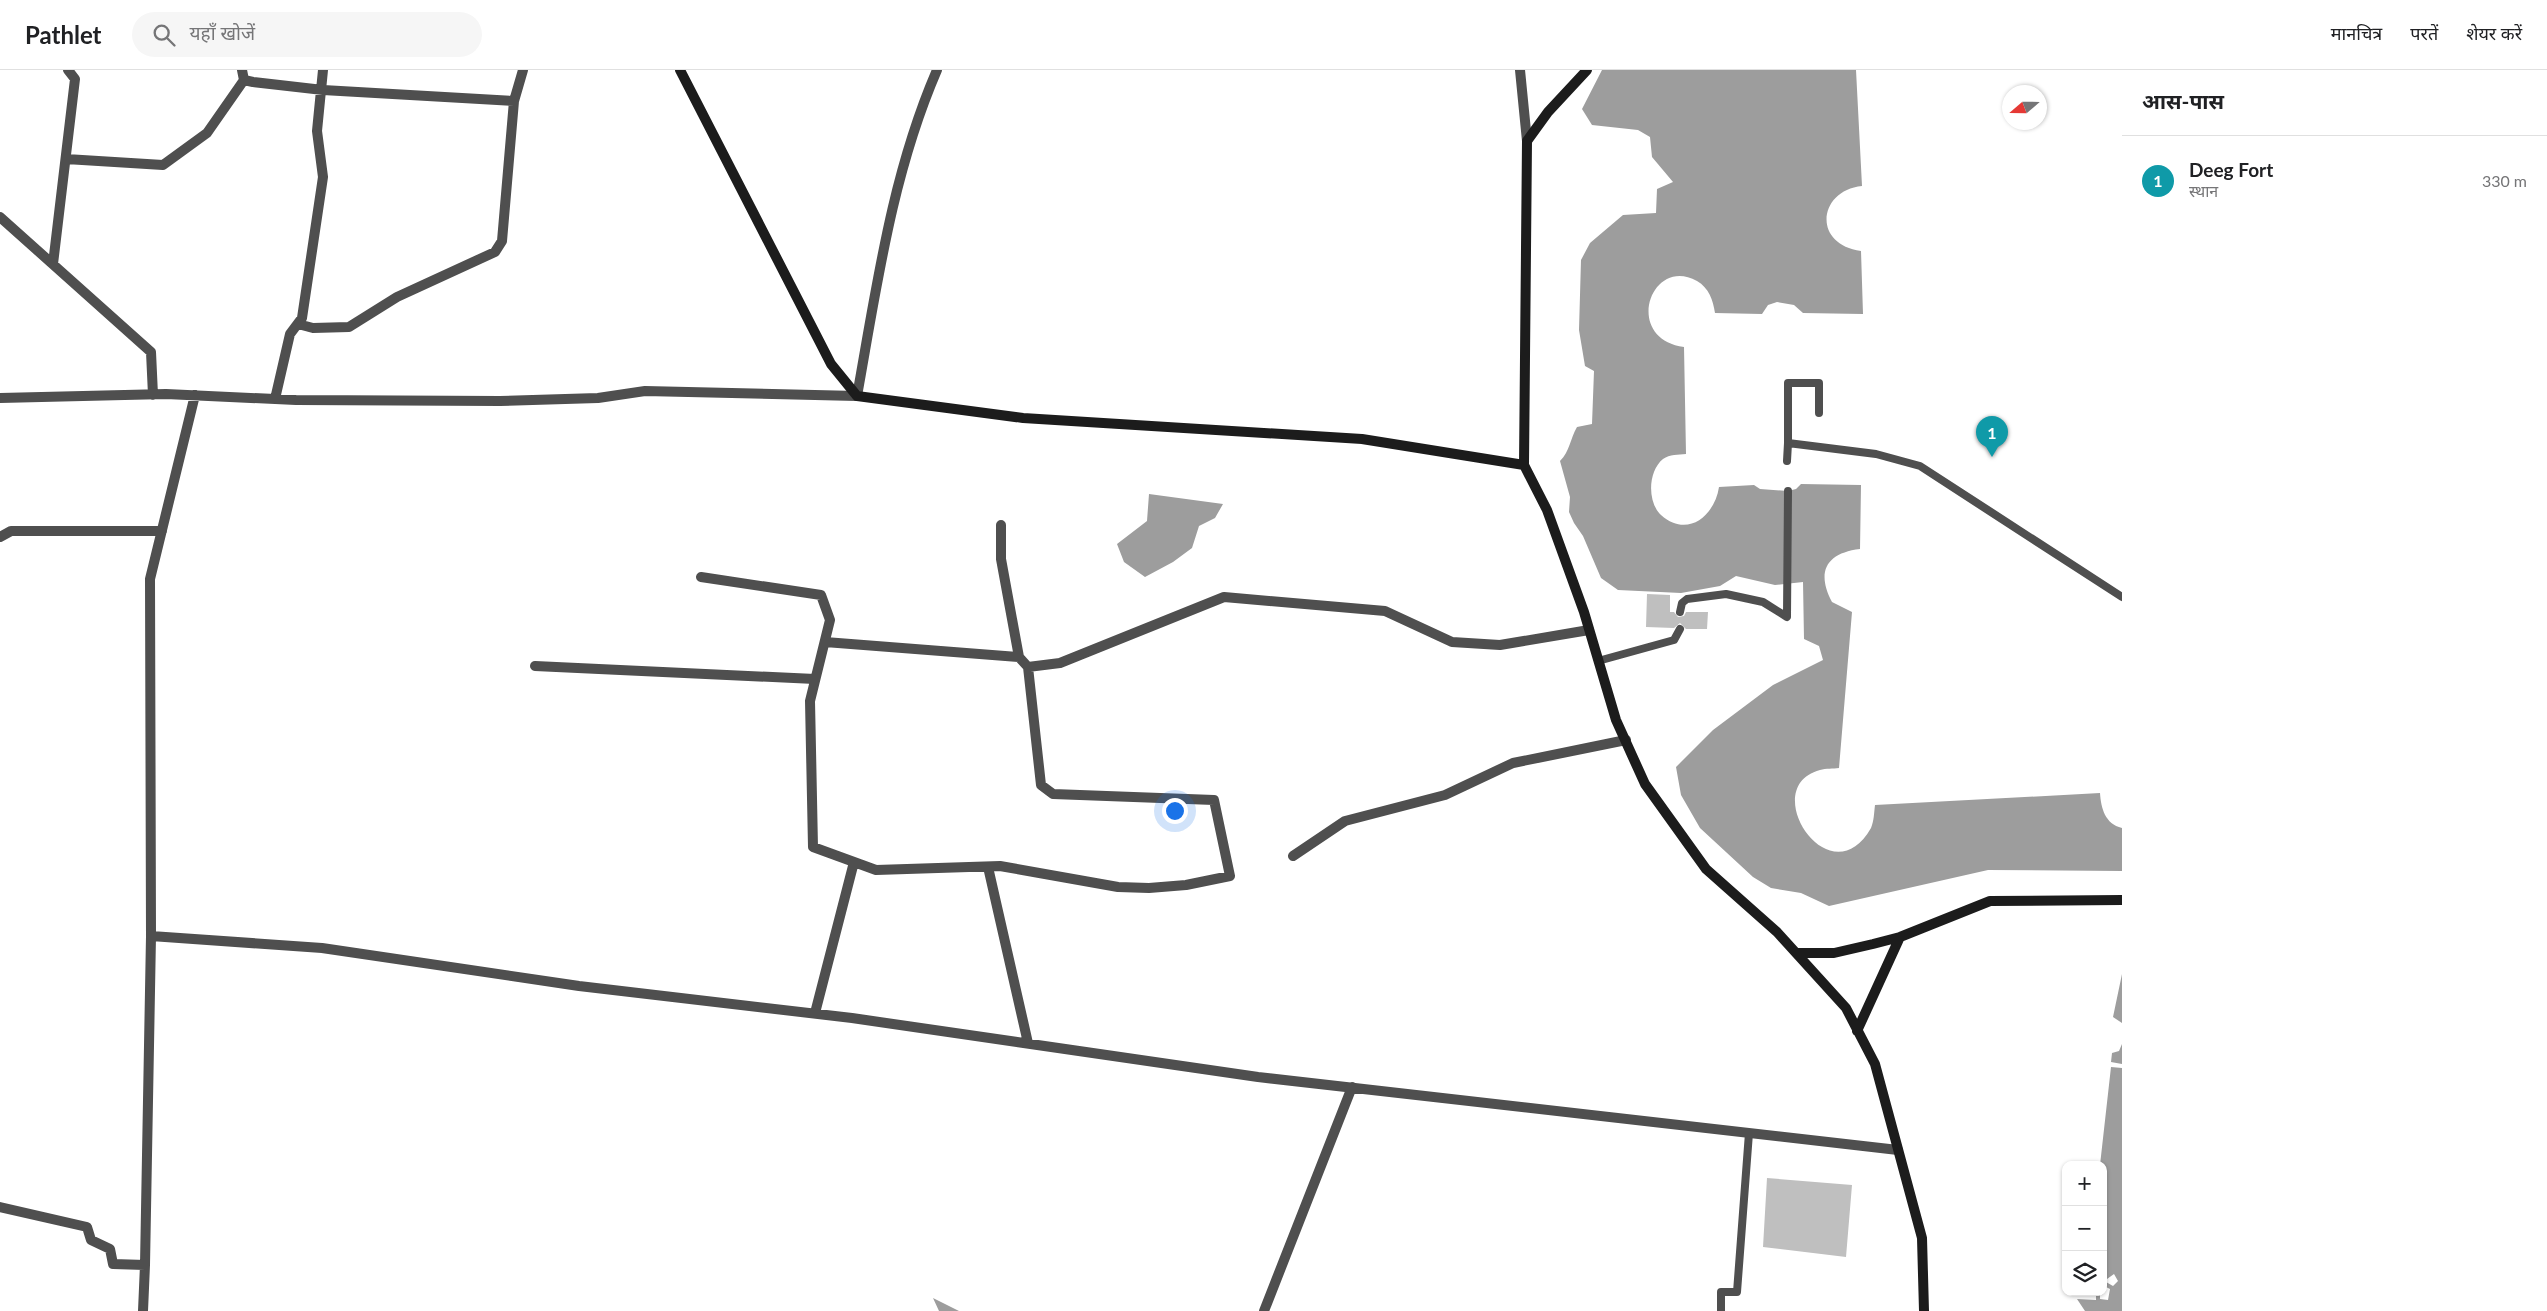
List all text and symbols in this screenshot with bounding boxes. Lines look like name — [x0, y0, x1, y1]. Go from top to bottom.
search box — [132, 12, 482, 57]
text: Pathlet — [25, 20, 102, 49]
icon: search — [150, 21, 178, 49]
text: यहाँ खोजें — [190, 21, 255, 44]
text: मानचित्र — [2331, 22, 2382, 44]
text: परतें — [2410, 22, 2438, 44]
text: शेयर करें — [2466, 22, 2522, 44]
north arrow — [2002, 85, 2047, 130]
text: आस-पास — [2142, 88, 2224, 113]
text: Deeg Fort — [2189, 158, 2273, 181]
text: 1 — [2153, 171, 2163, 190]
text: 330 m — [2482, 171, 2527, 190]
text: स्थान — [2189, 181, 2218, 200]
pin: 1 — [1976, 416, 2008, 457]
your location — [1162, 798, 1188, 824]
map controls — [2062, 1161, 2107, 1296]
button: + — [2062, 1161, 2107, 1206]
button: − — [2062, 1206, 2107, 1251]
button: layers — [2062, 1251, 2107, 1296]

